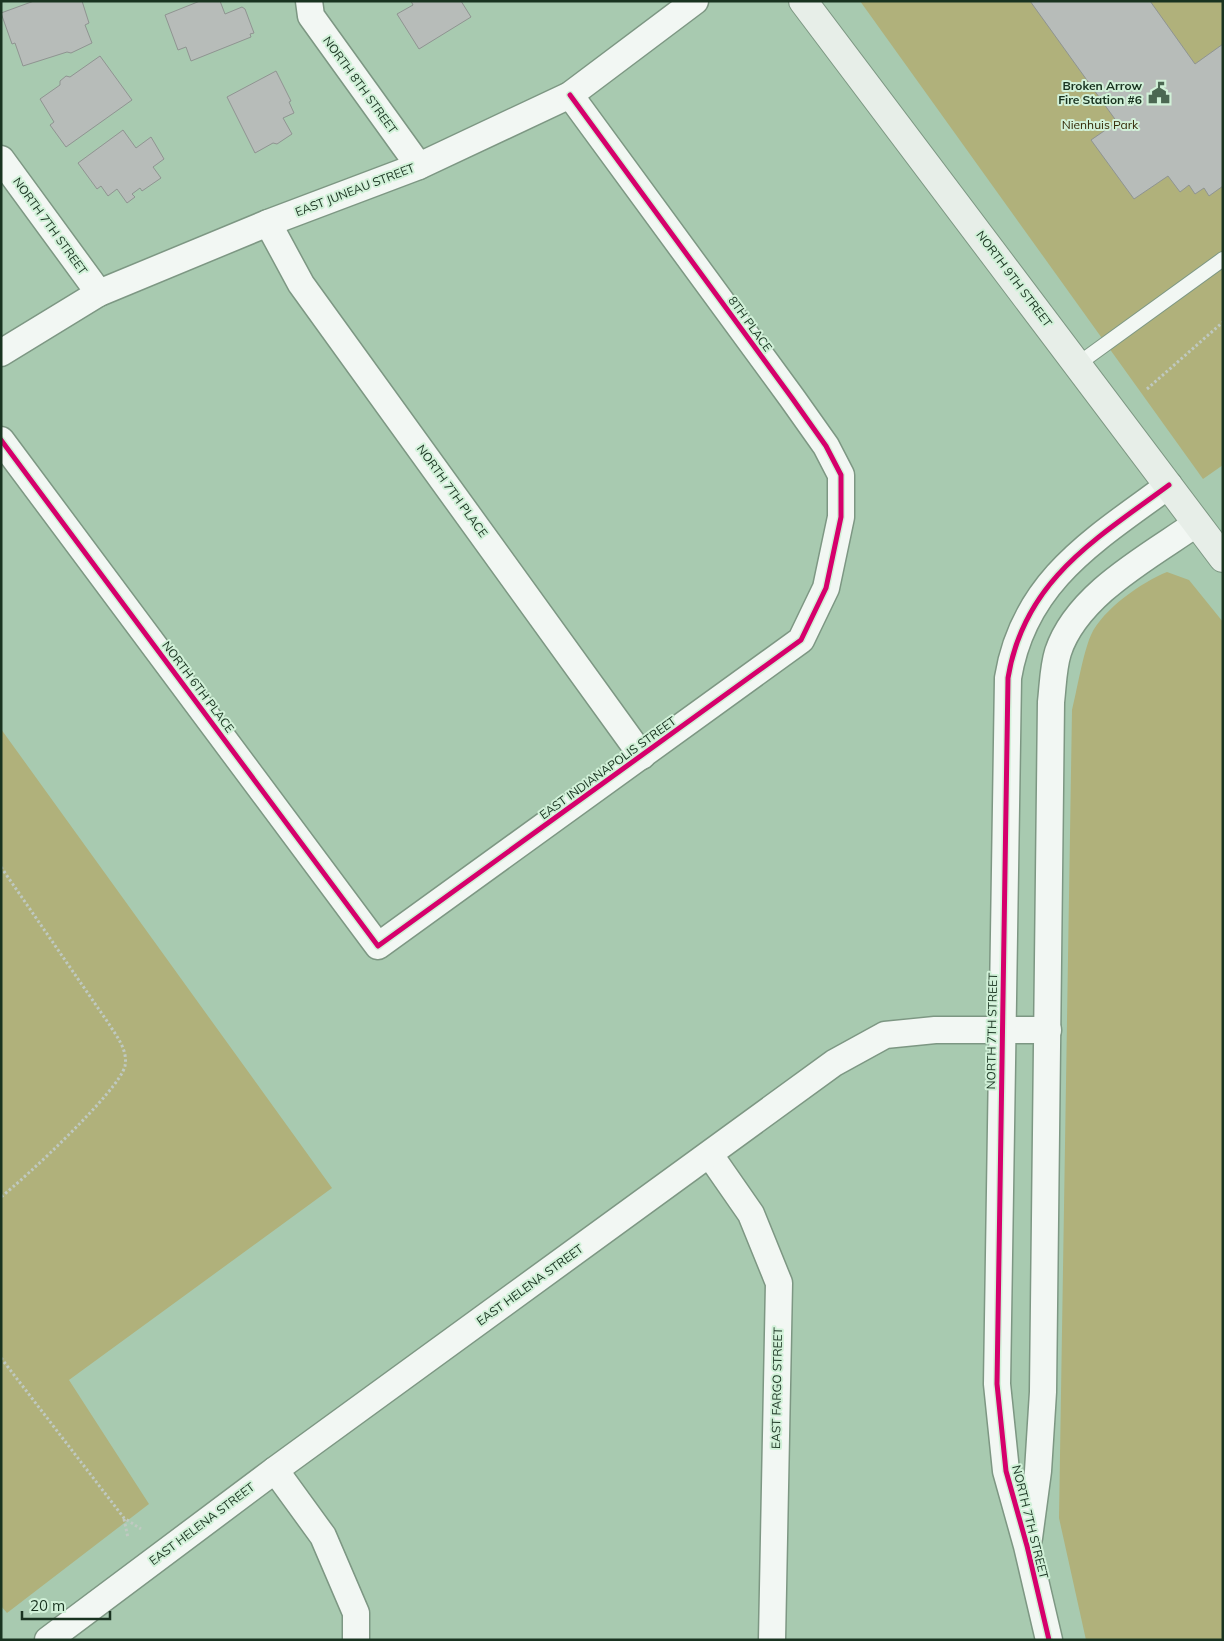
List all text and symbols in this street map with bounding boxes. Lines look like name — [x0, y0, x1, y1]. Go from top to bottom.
street label: NORTH 8TH STREET — [320, 33, 401, 137]
place label: Broken Arrow Fire Station #6 — [1058, 78, 1142, 107]
public building icon: Broken Arrow Fire Station #6 — [1146, 80, 1172, 106]
park label: Nienhuis Park — [1062, 117, 1139, 132]
street label: EAST JUNEAU STREET — [293, 160, 417, 219]
street label: NORTH 7TH STREET — [10, 174, 91, 278]
street label: NORTH 9TH STREET — [973, 228, 1056, 330]
street label: 8TH PLACE — [725, 293, 776, 354]
street label: NORTH 7TH PLACE — [414, 442, 491, 540]
street label: NORTH 6TH PLACE — [159, 638, 238, 735]
street label: EAST INDIANAPOLIS STREET — [536, 712, 680, 822]
street label: NORTH 7TH STREET — [983, 972, 1000, 1089]
street label: EAST HELENA STREET — [473, 1240, 587, 1328]
street label: EAST FARGO STREET — [768, 1326, 785, 1449]
street label: NORTH 7TH STREET — [1009, 1463, 1052, 1581]
street label: EAST HELENA STREET — [146, 1479, 258, 1568]
scale bar — [22, 1588, 110, 1620]
text: 20 m — [30, 1596, 65, 1615]

